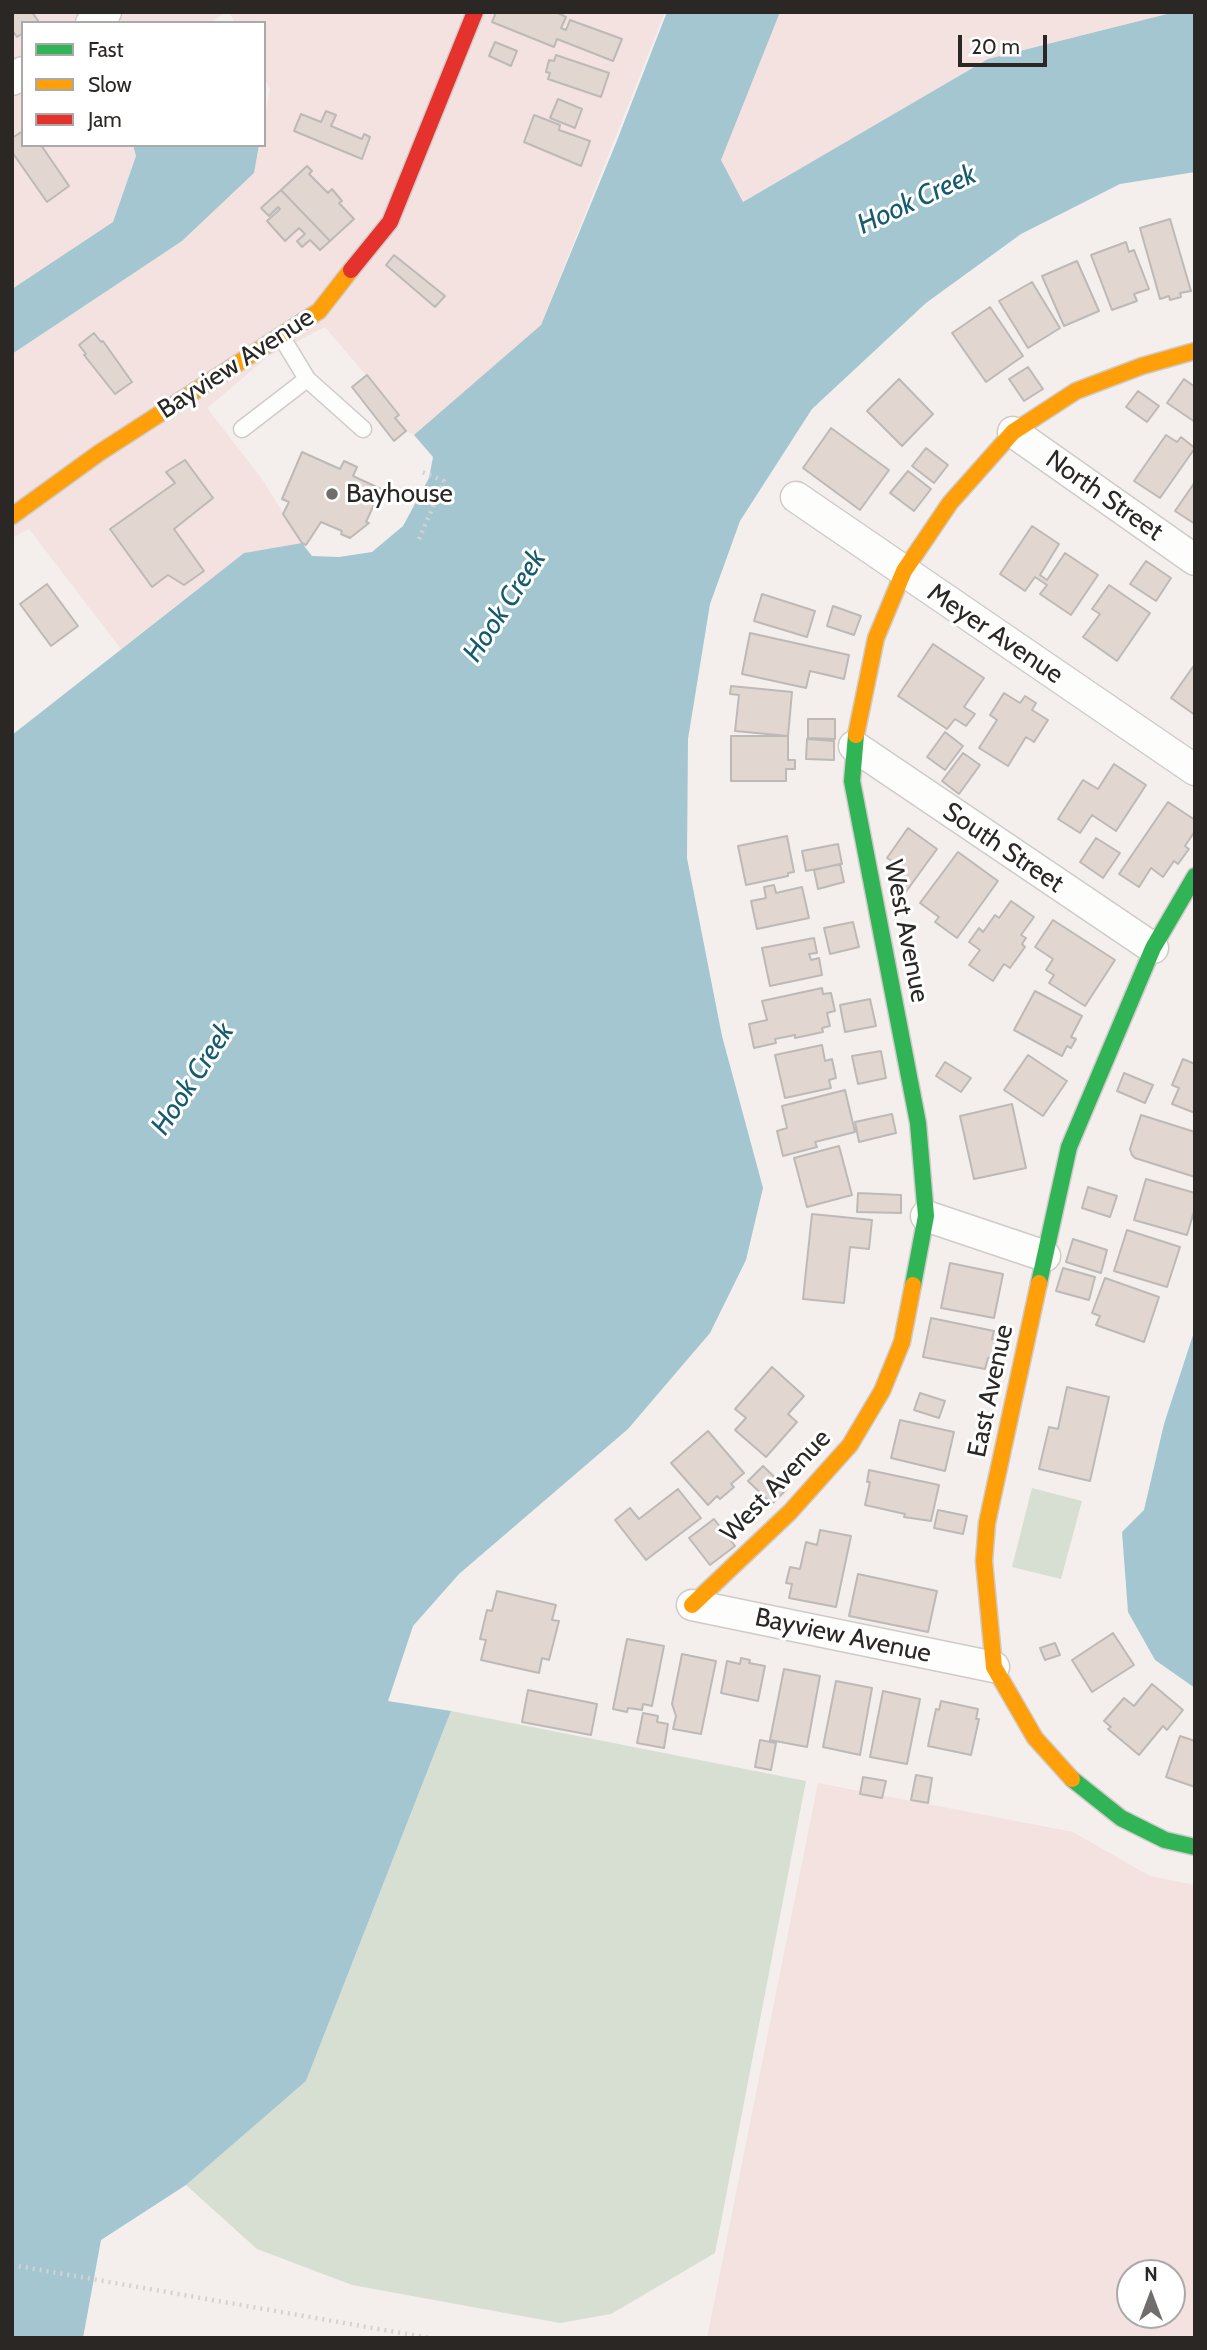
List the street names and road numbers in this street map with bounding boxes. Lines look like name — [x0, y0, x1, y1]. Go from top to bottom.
street label: Bayview Avenue — [152, 302, 320, 426]
street label: North Street — [1039, 444, 1169, 548]
street label: Meyer Avenue — [921, 577, 1069, 691]
street label: South Street — [937, 796, 1069, 900]
street label: West Avenue — [877, 857, 935, 1005]
street label: East Avenue — [962, 1322, 1020, 1460]
street label: West Avenue — [715, 1423, 837, 1549]
street label: Bayview Avenue — [752, 1602, 934, 1670]

